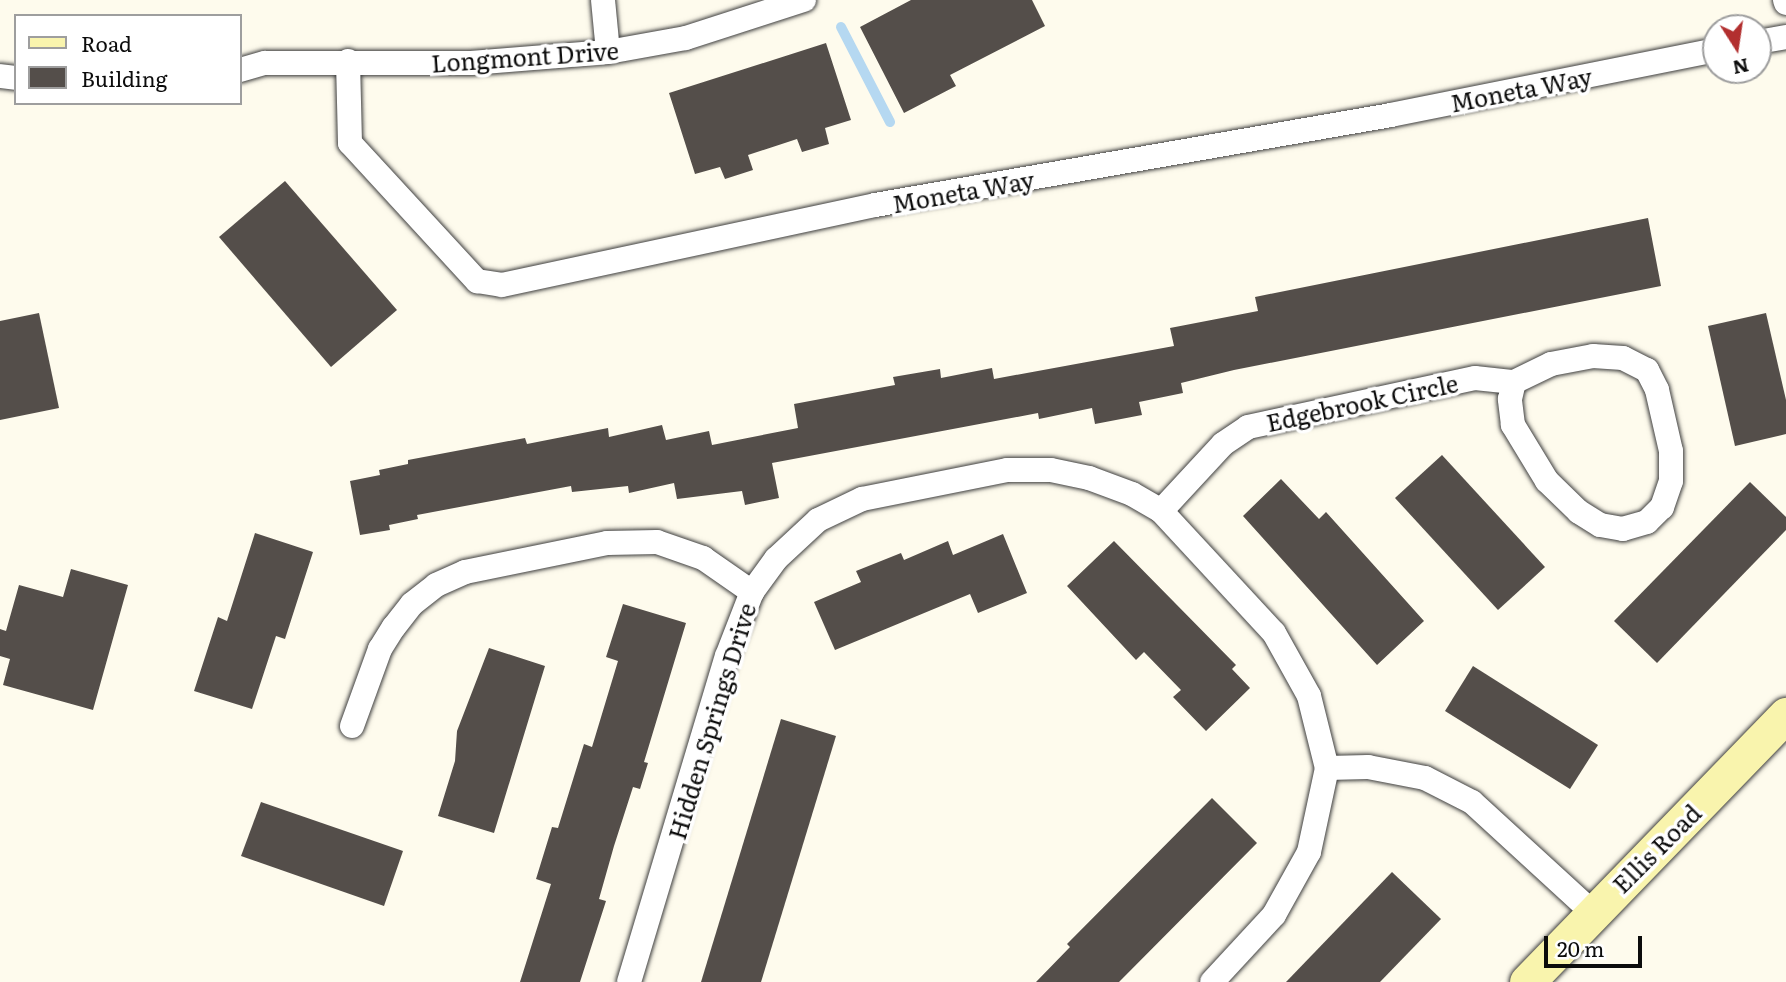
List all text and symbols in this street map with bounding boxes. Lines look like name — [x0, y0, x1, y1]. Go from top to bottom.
legend — [14, 14, 242, 105]
north arrow — [1702, 14, 1772, 84]
text: Road — [81, 27, 132, 58]
street label: Longmont Drive — [430, 35, 620, 77]
text: N — [1730, 52, 1752, 83]
street label: Moneta Way — [1448, 61, 1594, 117]
text: Building — [81, 62, 167, 93]
street label: Moneta Way — [890, 164, 1036, 218]
street label: Edgebrook Circle — [1264, 368, 1460, 436]
street label: Hidden Springs Drive — [661, 599, 761, 843]
street label: Ellis Road — [1606, 798, 1706, 898]
scale bar — [1548, 922, 1646, 966]
text: 20 m — [1557, 932, 1604, 963]

